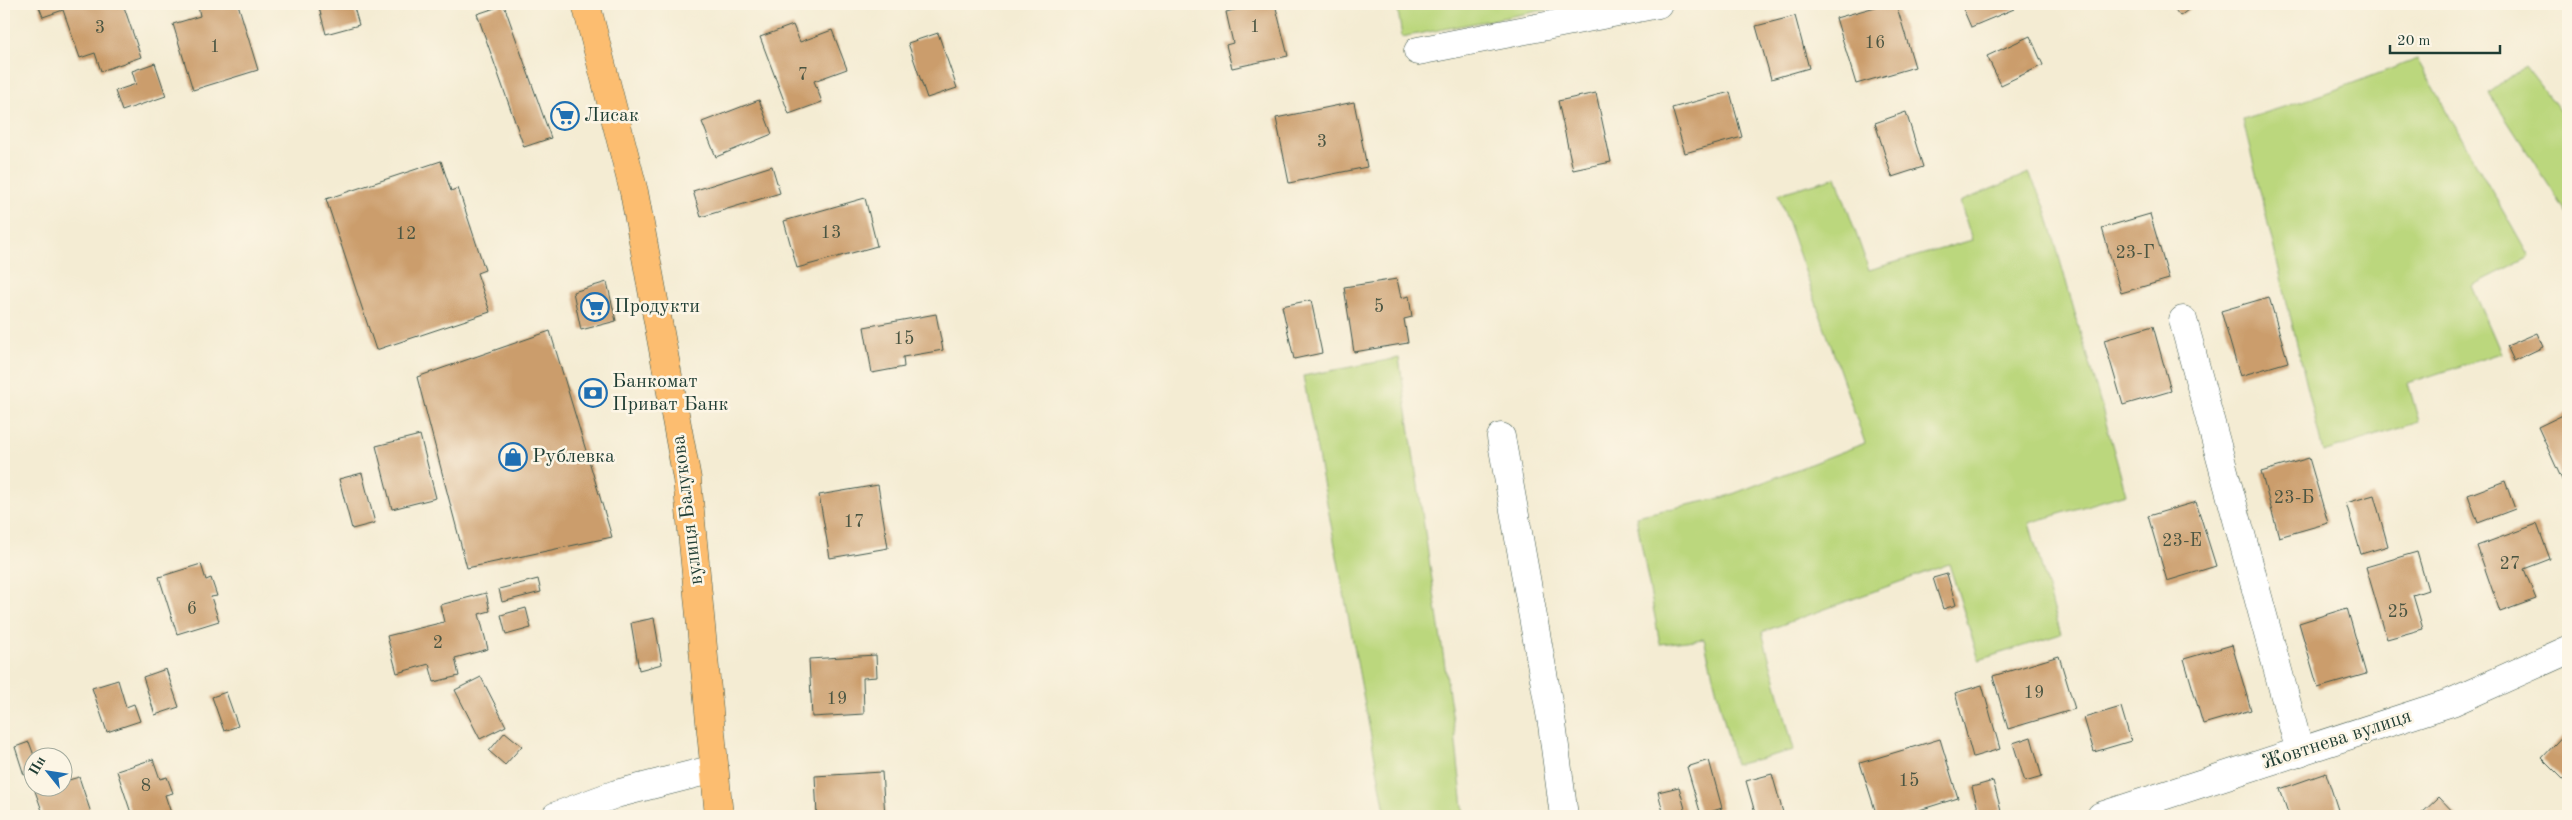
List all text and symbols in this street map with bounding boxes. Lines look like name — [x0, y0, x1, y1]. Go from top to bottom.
house number: 1 — [1250, 18, 1260, 36]
house number: 3 — [95, 19, 105, 37]
scale bar — [2390, 22, 2500, 54]
house number: 16 — [1865, 34, 1885, 52]
text: 20 m — [2397, 34, 2431, 49]
house number: 1 — [210, 38, 220, 56]
house number: 7 — [798, 66, 808, 84]
supermarket icon: Лисак — [550, 101, 580, 131]
place label: Лисак — [584, 106, 639, 126]
house number: 3 — [1317, 133, 1327, 151]
house number: 13 — [821, 224, 841, 242]
house number: 12 — [396, 225, 416, 243]
house number: 23-Г — [2115, 244, 2155, 262]
supermarket icon: Продукти — [580, 292, 610, 322]
place label: Продукти — [614, 297, 700, 317]
house number: 5 — [1374, 298, 1384, 316]
house number: 15 — [894, 330, 914, 348]
place label: Банкомат Приват Банк — [612, 372, 728, 415]
bank icon: Банкомат Приват Банк — [578, 378, 608, 408]
street label: вулиця Балукова — [669, 434, 707, 586]
shop icon: Рублевка — [498, 442, 528, 472]
place label: Рублевка — [532, 447, 615, 467]
house number: 23-Б — [2274, 489, 2314, 507]
house number: 17 — [844, 513, 864, 531]
house number: 23-Е — [2162, 532, 2202, 550]
house number: 27 — [2500, 555, 2520, 573]
house number: 6 — [187, 600, 197, 618]
house number: 25 — [2388, 603, 2408, 621]
house number: 2 — [433, 634, 443, 652]
house number: 19 — [2024, 684, 2044, 702]
house number: 19 — [827, 690, 847, 708]
street label: Жовтнева вулиця — [2260, 706, 2414, 774]
north arrow — [22, 748, 72, 798]
text: Пн — [27, 754, 49, 778]
house number: 15 — [1899, 772, 1919, 790]
house number: 8 — [141, 777, 151, 795]

